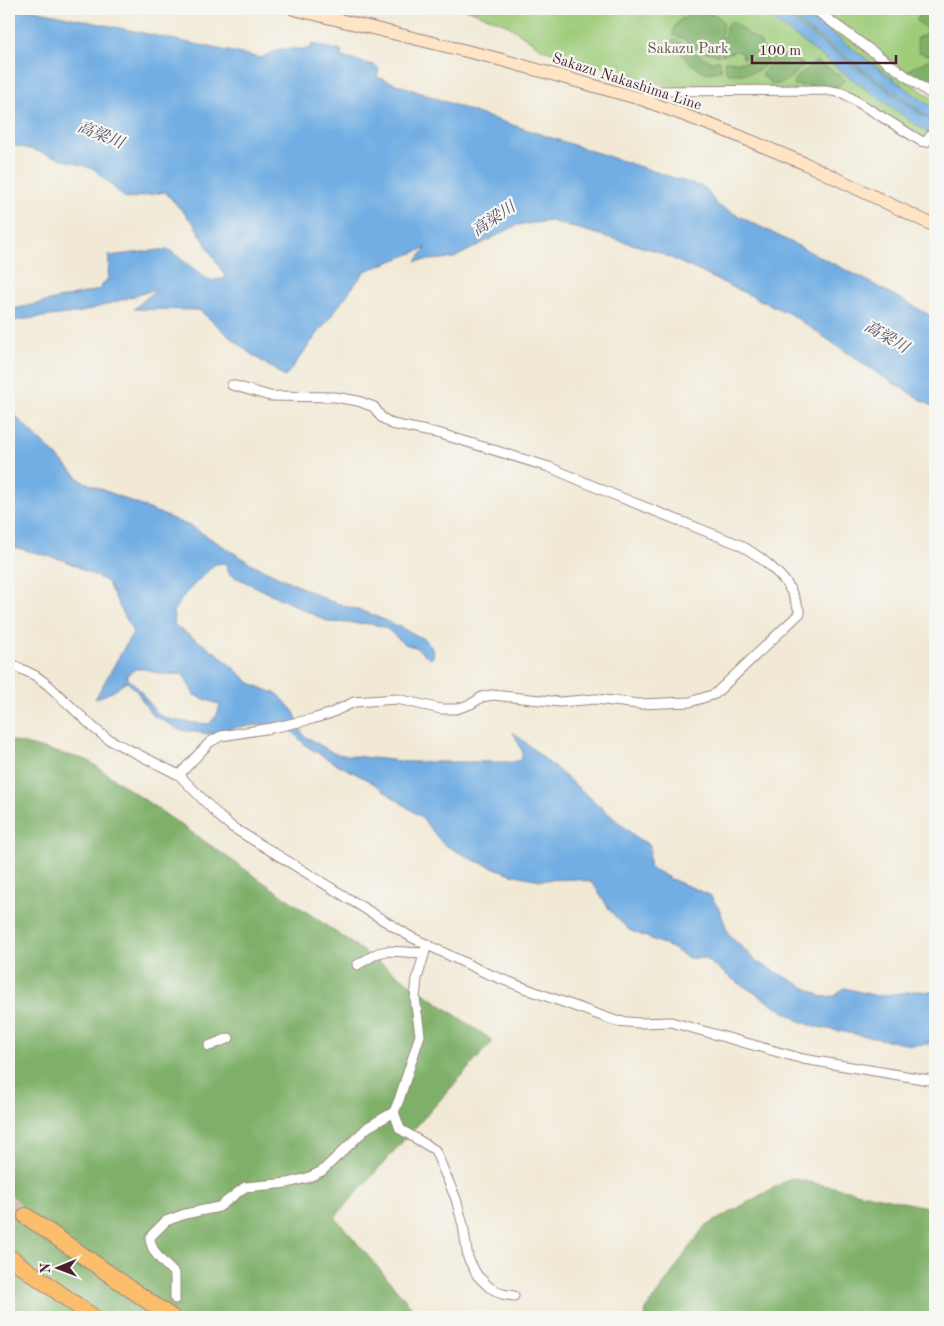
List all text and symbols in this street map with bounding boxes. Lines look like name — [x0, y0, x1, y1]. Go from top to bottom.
scale bar — [752, 32, 895, 64]
park label: Sakazu Park — [647, 42, 729, 57]
text: 100 m — [759, 44, 801, 59]
street label: Sakazu Nakashima Line — [550, 51, 703, 114]
water label: 高梁川 — [75, 118, 128, 153]
water label: 高梁川 — [469, 197, 520, 240]
water label: 高梁川 — [861, 317, 914, 358]
north arrow — [32, 1244, 82, 1294]
text: N — [39, 1262, 53, 1274]

